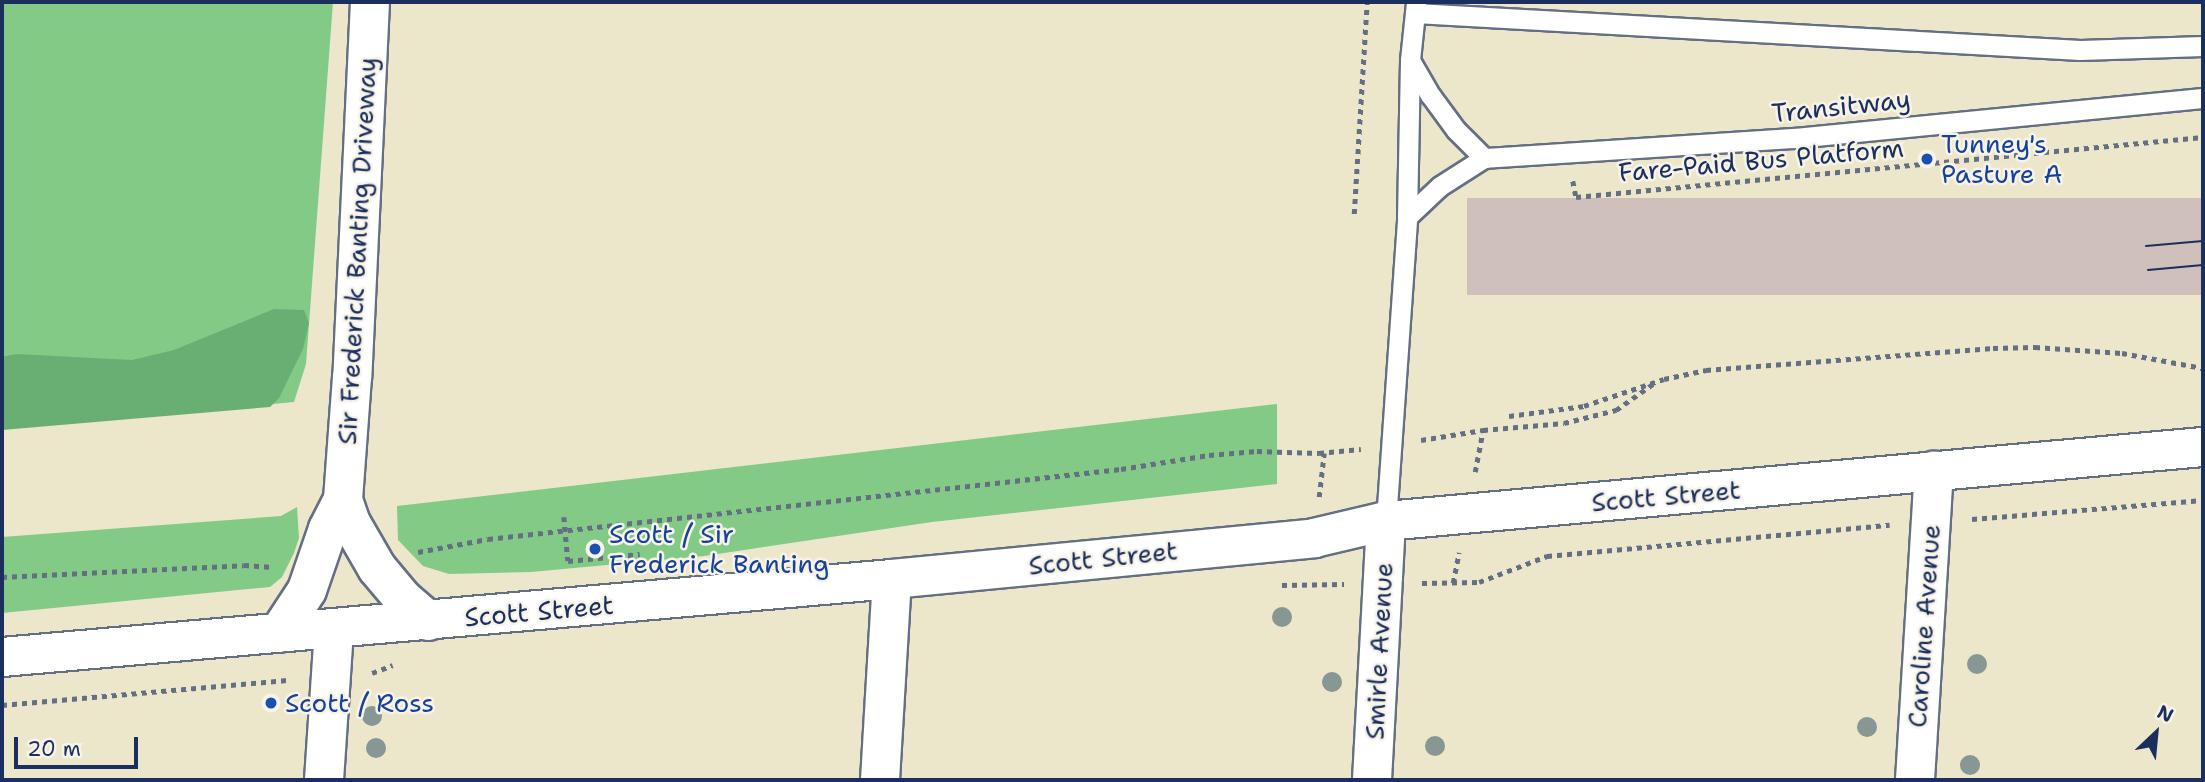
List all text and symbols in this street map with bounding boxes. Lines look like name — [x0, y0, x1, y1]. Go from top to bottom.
street label: Sir Frederick Banting Driveway — [331, 57, 383, 445]
street label: Transitway — [1770, 83, 1912, 129]
place label: Tunney's Pasture A — [1941, 128, 2062, 190]
street label: Fare-Paid Bus Platform — [1617, 132, 1905, 188]
marker: Tunney's Pasture A — [1919, 151, 1935, 167]
street label: Scott Street — [1590, 474, 1742, 518]
place label: Scott / Sir Frederick Banting — [609, 518, 829, 580]
street label: Caroline Avenue — [1901, 523, 1947, 729]
street label: Scott Street — [1027, 535, 1179, 581]
marker: Scott / Sir Frederick Banting — [587, 541, 603, 557]
street label: Smirle Avenue — [1359, 562, 1399, 740]
street label: Scott Street — [463, 589, 615, 633]
place label: Scott / Ross — [285, 687, 434, 719]
marker: Scott / Ross — [263, 695, 279, 711]
north arrow — [2121, 698, 2191, 768]
text: N — [2153, 699, 2178, 728]
scale bar — [18, 722, 142, 766]
text: 20 m — [27, 735, 81, 763]

